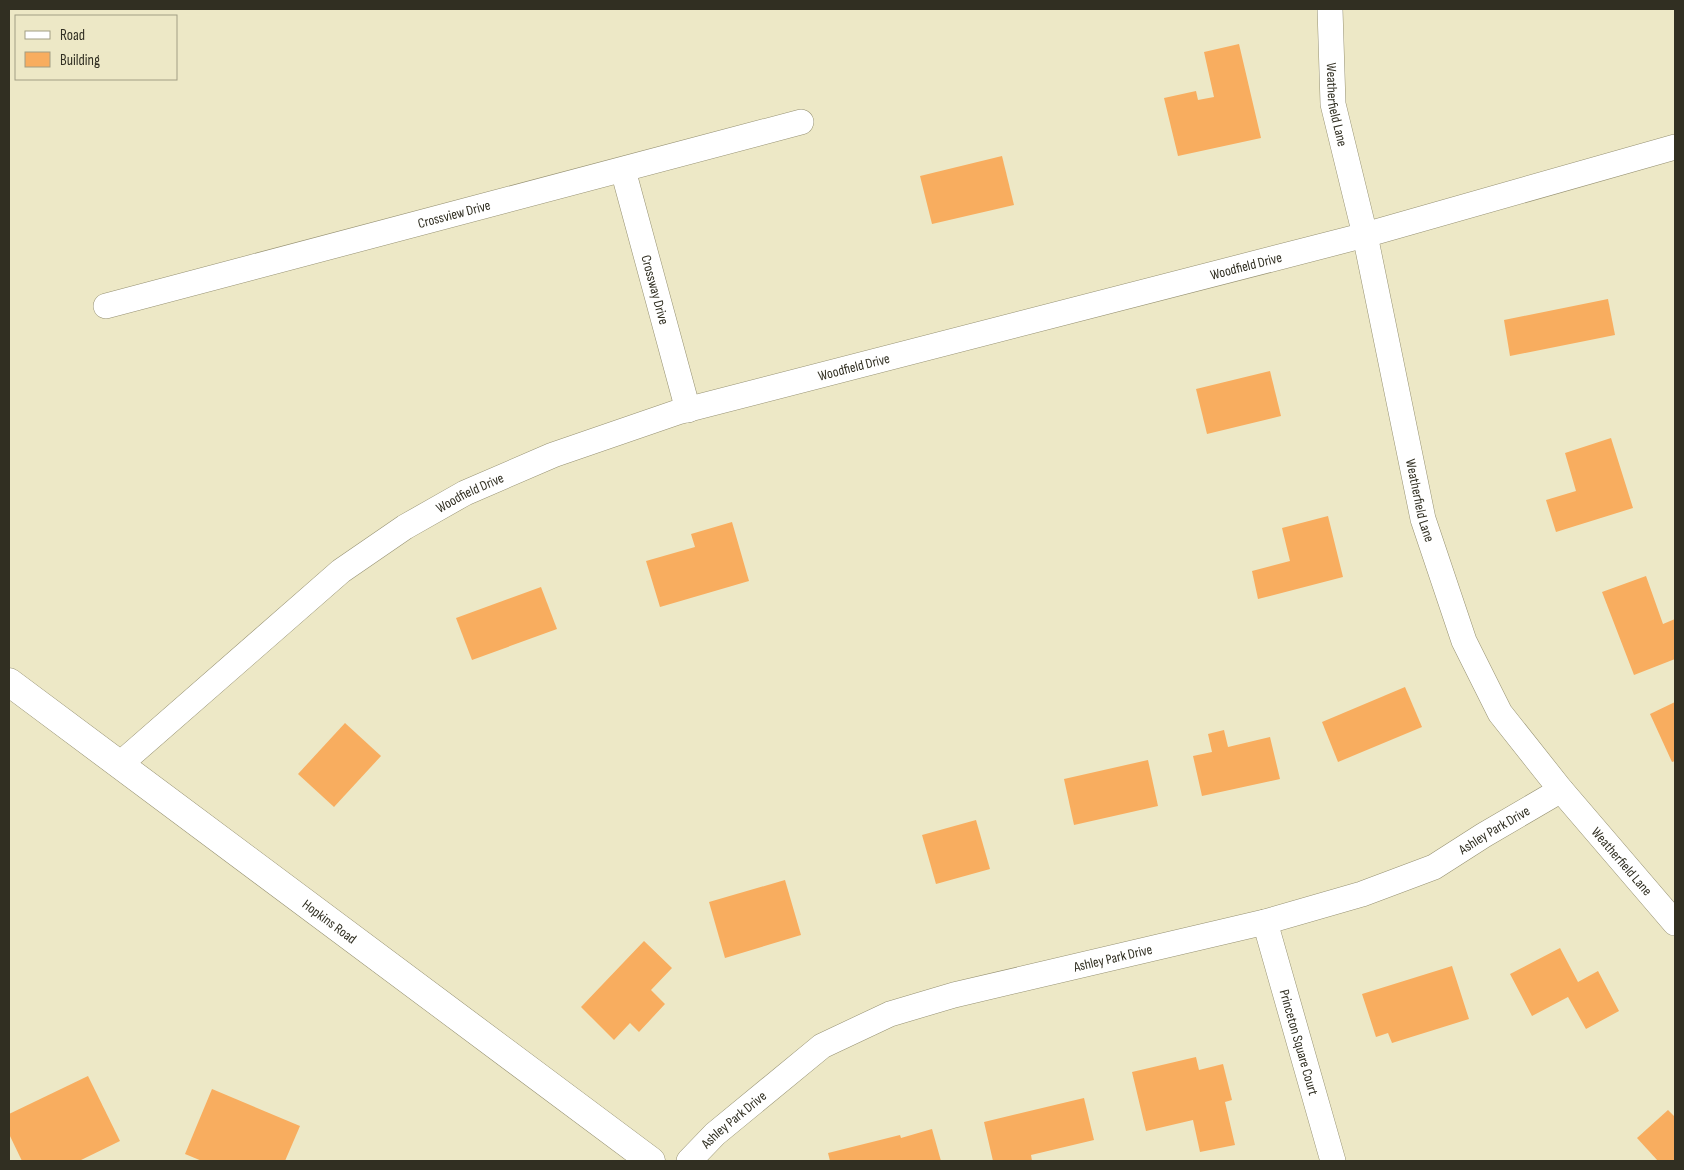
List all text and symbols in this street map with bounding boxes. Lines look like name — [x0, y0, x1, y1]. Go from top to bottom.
legend — [15, 15, 178, 80]
text: Road — [60, 26, 85, 45]
text: Building — [60, 51, 100, 70]
street label: Weatherfield Lane — [1323, 62, 1352, 148]
street label: Crossview Drive — [416, 196, 492, 232]
street label: Woodfield Drive — [1208, 248, 1284, 283]
street label: Crossway Drive — [638, 253, 673, 326]
street label: Woodfield Drive — [816, 349, 891, 384]
street label: Weatherfield Lane — [1402, 457, 1439, 544]
street label: Woodfield Drive — [433, 469, 506, 516]
street label: Ashley Park Drive — [1454, 802, 1533, 858]
street label: Weatherfield Lane — [1588, 824, 1656, 899]
street label: Hopkins Road — [299, 895, 360, 947]
street label: Ashley Park Drive — [1071, 940, 1154, 975]
street label: Princeton Square Court — [1276, 987, 1322, 1097]
street label: Ashley Park Drive — [697, 1087, 769, 1153]

